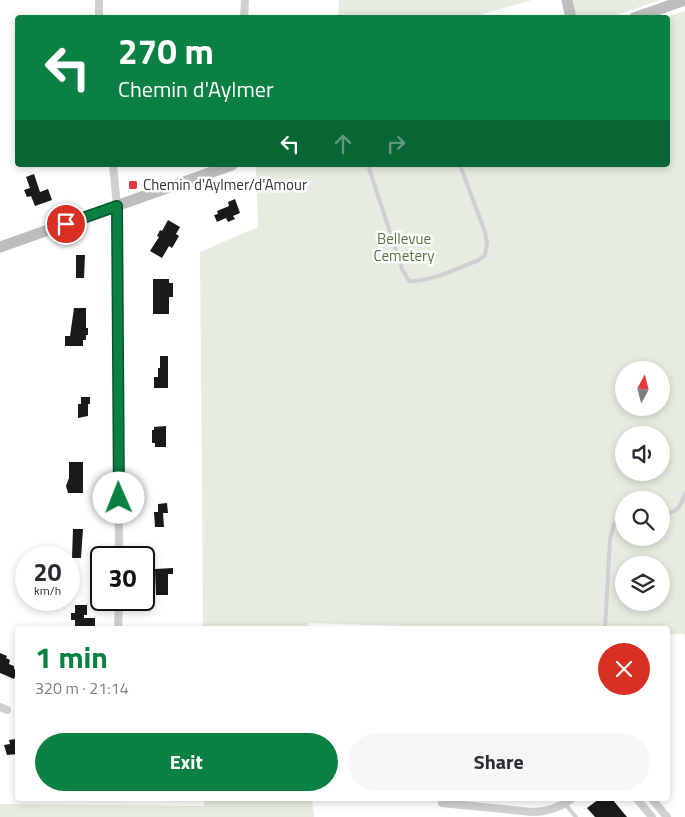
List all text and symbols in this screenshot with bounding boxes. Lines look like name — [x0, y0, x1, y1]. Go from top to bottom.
text: 270 m — [118, 24, 214, 78]
icon: left — [35, 35, 100, 100]
text: Chemin d'Aylmer — [118, 72, 274, 106]
icon: left — [276, 130, 304, 158]
icon: ahead — [329, 130, 357, 158]
icon: right — [382, 130, 410, 158]
place label: Chemin d'Aylmer/d'Amour — [143, 173, 307, 196]
marker: Chemin d'Aylmer/d'Amour — [127, 179, 139, 191]
pin — [45, 203, 87, 245]
icon: arrive — [52, 210, 80, 238]
park label: Bellevue Cemetery — [374, 227, 434, 267]
north arrow — [615, 361, 670, 416]
map controls — [615, 361, 670, 611]
button: sound — [615, 426, 670, 481]
position arrow — [92, 471, 144, 523]
button: search — [615, 491, 670, 546]
speed limit sign: 30 — [90, 546, 155, 611]
text: 20 — [33, 553, 62, 591]
button: layers — [615, 556, 670, 611]
text: km/h — [34, 581, 61, 600]
text: 1 min — [35, 634, 108, 680]
button: close — [598, 643, 650, 695]
text: 320 m · 21:14 — [35, 676, 129, 700]
button: Exit — [35, 733, 338, 791]
button: Share — [348, 733, 650, 791]

